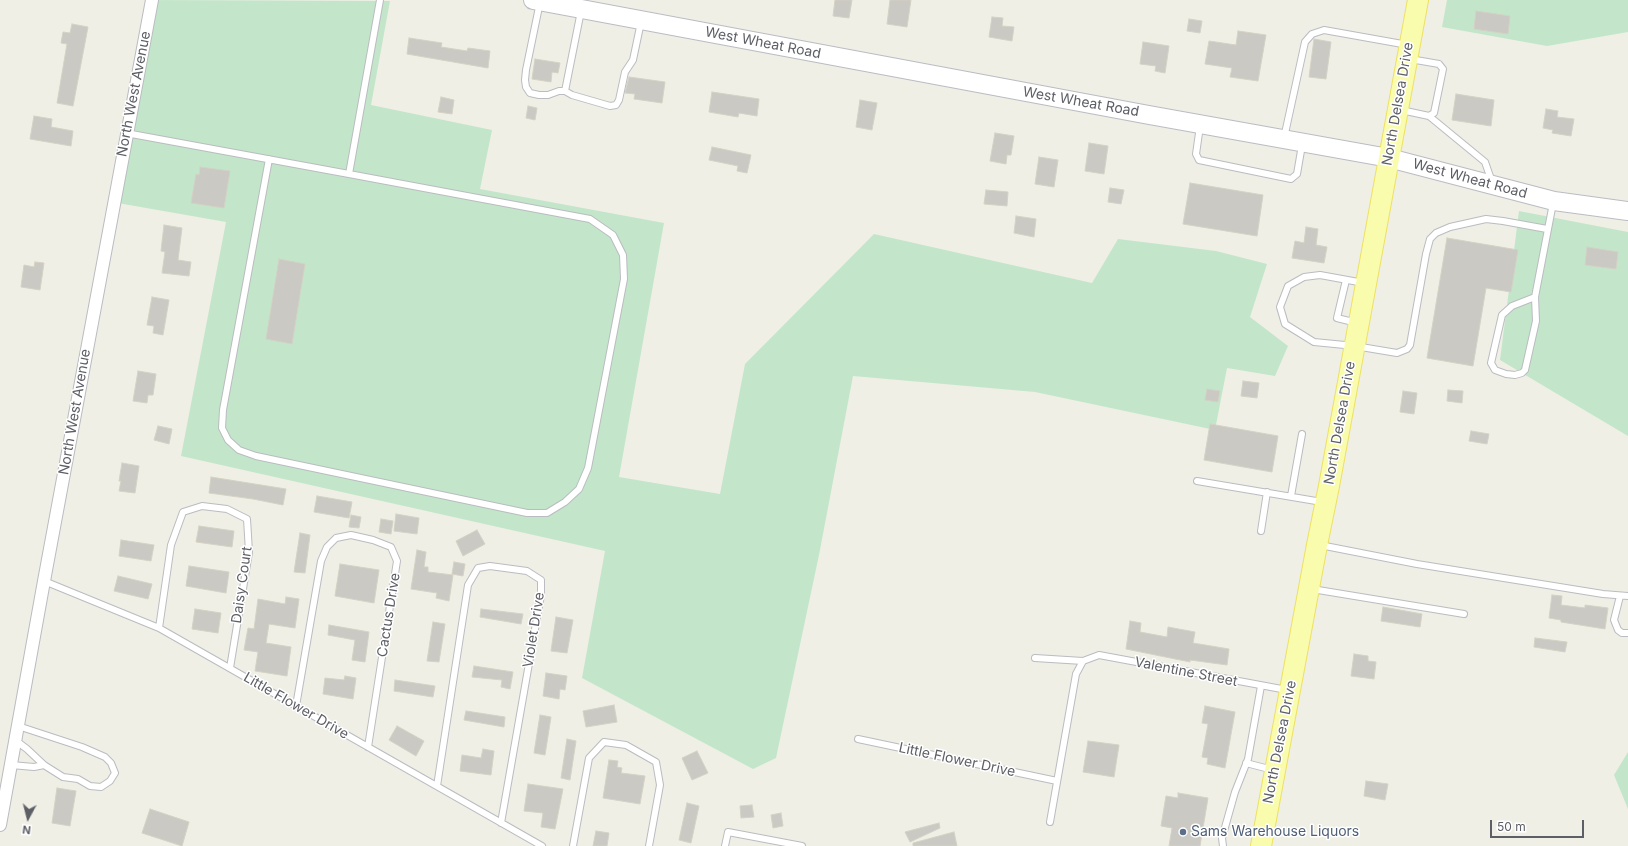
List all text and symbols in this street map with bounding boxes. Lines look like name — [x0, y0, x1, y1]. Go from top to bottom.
street label: West Wheat Road — [704, 24, 822, 62]
street label: North West Avenue — [114, 30, 154, 158]
street label: North Delsea Drive — [1379, 41, 1417, 167]
street label: West Wheat Road — [1022, 84, 1140, 120]
street label: West Wheat Road — [1411, 156, 1529, 202]
street label: North West Avenue — [56, 348, 94, 476]
street label: North Delsea Drive — [1321, 360, 1359, 486]
street label: Daisy Court — [228, 545, 256, 625]
street label: Cactus Drive — [374, 572, 404, 658]
street label: Violet Drive — [520, 591, 548, 669]
street label: Valentine Street — [1133, 654, 1239, 690]
street label: Little Flower Drive — [240, 669, 352, 743]
street label: North Delsea Drive — [1260, 679, 1300, 805]
street label: Little Flower Drive — [897, 739, 1017, 781]
north arrow — [8, 798, 48, 838]
scale bar — [1492, 812, 1586, 838]
text: 50 m — [1497, 819, 1526, 834]
text: N — [22, 822, 32, 837]
place label: Sams Warehouse Liquors — [1191, 824, 1359, 840]
marker: Sams Warehouse Liquors — [1178, 827, 1188, 837]

